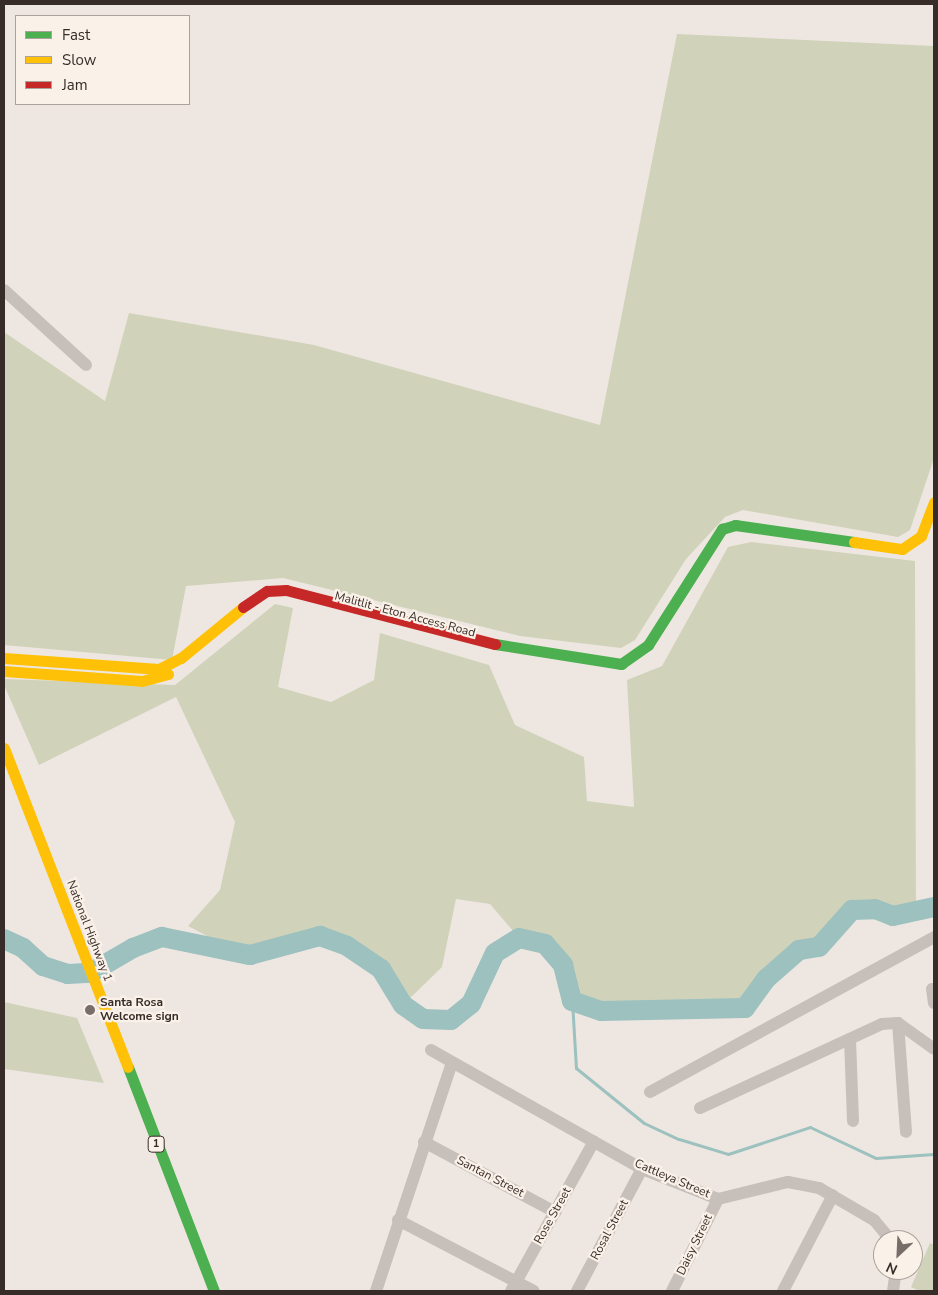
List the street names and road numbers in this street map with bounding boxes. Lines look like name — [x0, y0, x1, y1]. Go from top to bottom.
street label: Malitlit - Eton Access Road — [333, 589, 477, 641]
street label: National Highway 1 — [63, 878, 115, 984]
road number: 1 — [147, 1136, 165, 1152]
street label: Santan Street — [454, 1153, 526, 1201]
street label: Cattleya Street — [632, 1157, 712, 1201]
street label: Rose Street — [532, 1185, 574, 1247]
street label: Rosal Street — [588, 1197, 632, 1263]
street label: Daisy Street — [674, 1212, 716, 1278]

